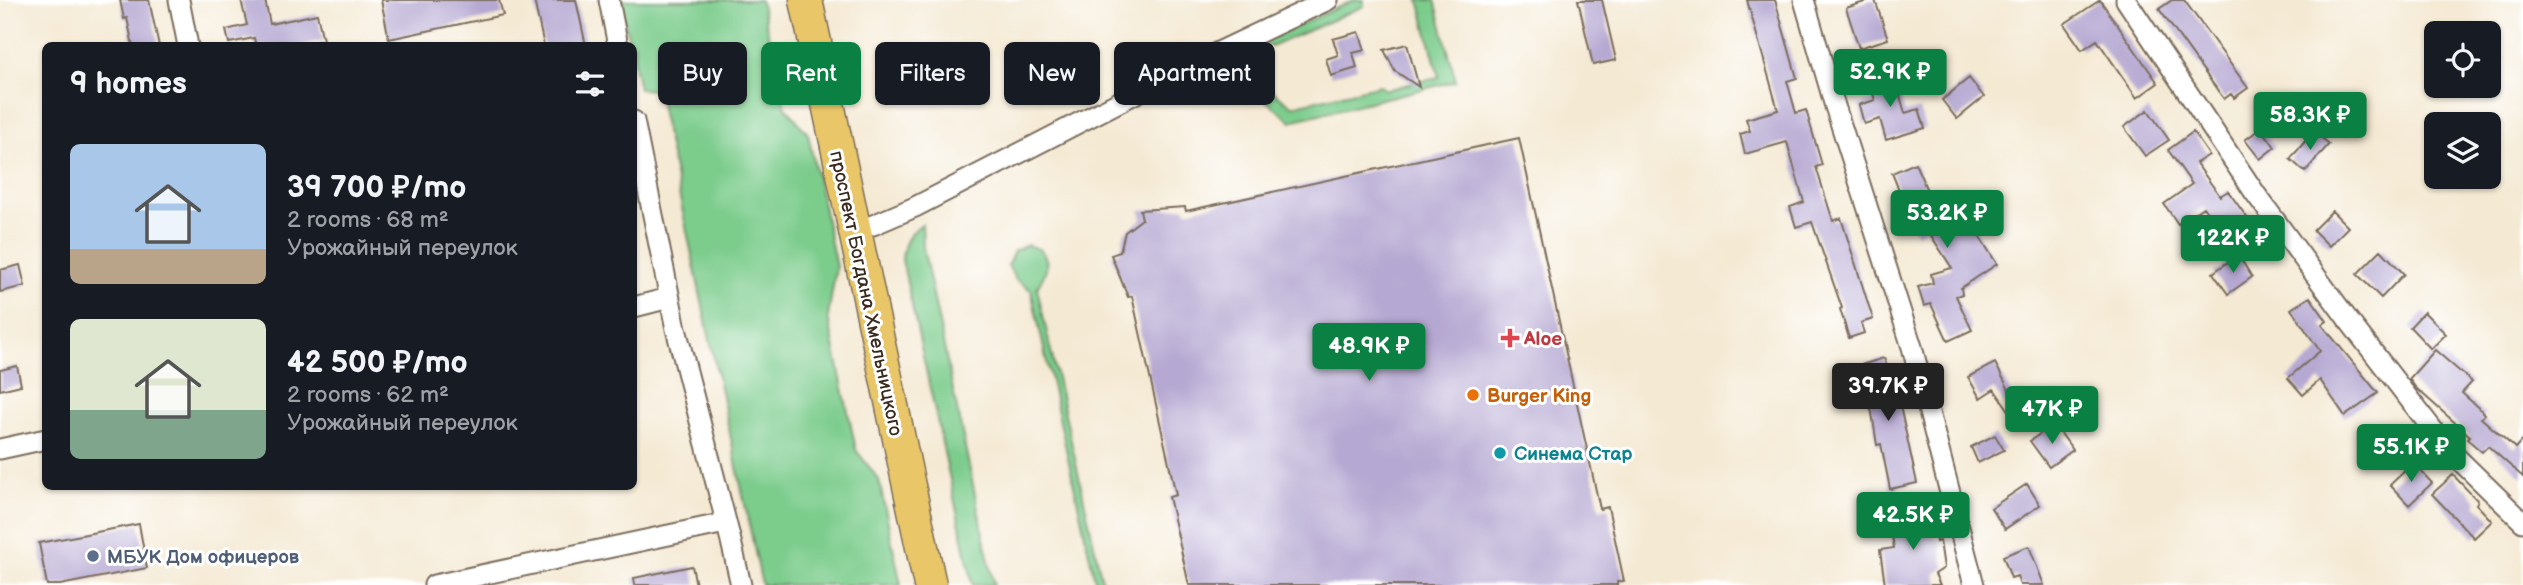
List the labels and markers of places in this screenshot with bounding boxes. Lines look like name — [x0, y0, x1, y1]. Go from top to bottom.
pin: 52.9K ₽ — [1825, 50, 1955, 109]
pin: 58.3K ₽ — [2245, 92, 2375, 152]
pin: 53.2K ₽ — [1882, 190, 2012, 250]
pin: 122K ₽ — [2176, 216, 2290, 275]
pin: 48.9K ₽ — [1304, 324, 1434, 383]
place label: Aloe — [1523, 328, 1562, 351]
marker: Aloe — [1502, 330, 1518, 346]
pin: 39.7K ₽ — [1823, 364, 1953, 423]
place label: Burger King — [1487, 385, 1591, 408]
pin: 47K ₽ — [2003, 386, 2101, 446]
marker: Burger King — [1465, 387, 1481, 403]
pin: 55.1K ₽ — [2346, 424, 2476, 484]
place label: Синема Стар — [1514, 443, 1633, 466]
marker: Синема Стар — [1492, 445, 1508, 461]
pin: 42.5K ₽ — [1848, 492, 1978, 552]
place label: МБУК Дом офицеров — [107, 546, 300, 569]
marker: МБУК Дом офицеров — [85, 548, 101, 564]

